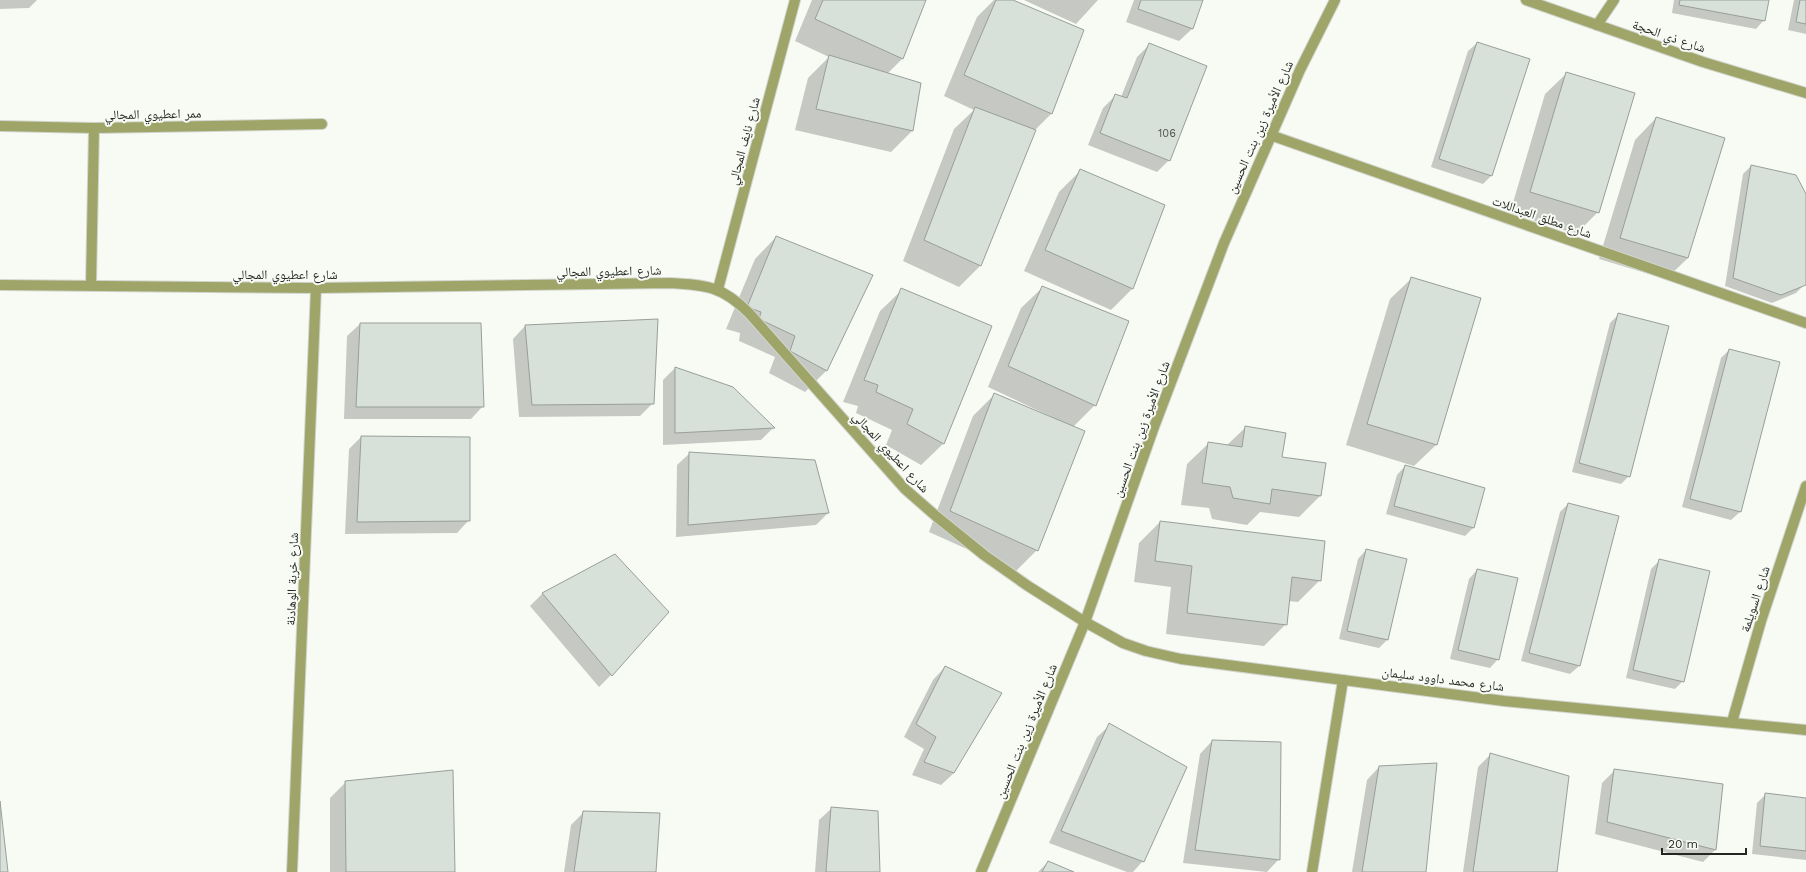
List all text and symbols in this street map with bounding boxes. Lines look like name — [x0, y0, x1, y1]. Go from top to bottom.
street label: شارع ذي الحجة — [1630, 17, 1707, 59]
street label: شارع الأميرة زين بنت الحسين — [1224, 58, 1298, 197]
street label: شارع نايف المجالي — [725, 95, 766, 187]
street label: ممر اعطيوي المجالي — [104, 106, 202, 126]
house number: 106 — [1158, 127, 1176, 140]
street label: شارع مطلق العبداللات — [1490, 193, 1594, 243]
street label: شارع اعطيوي المجالي — [556, 263, 662, 283]
street label: شارع اعطيوي المجالي — [232, 267, 338, 285]
street label: شارع الأميرة زين بنت الحسين — [1109, 359, 1175, 500]
street label: شارع اعطيوي المجالي — [847, 408, 932, 498]
street label: شارع خربة الوهادنة — [283, 532, 303, 626]
street label: شارع السويلمة — [1737, 564, 1775, 635]
street label: شارع الأميرة زين بنت الحسين — [992, 661, 1062, 801]
street label: شارع محمد داوود سليمان — [1381, 664, 1505, 696]
scale bar — [1662, 830, 1746, 856]
text: 20 m — [1668, 837, 1698, 851]

